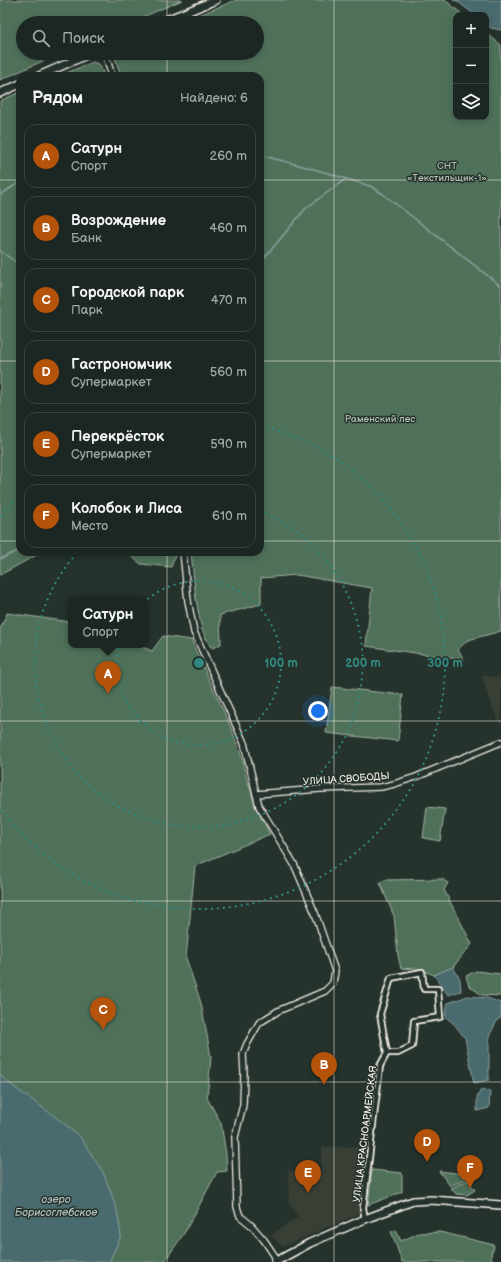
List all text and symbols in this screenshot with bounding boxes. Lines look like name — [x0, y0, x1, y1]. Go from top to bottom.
map controls — [453, 12, 489, 120]
button: + — [453, 12, 489, 48]
search box — [16, 16, 264, 60]
icon: search — [30, 27, 52, 49]
text: Поиск — [62, 29, 105, 48]
button: − — [453, 48, 489, 84]
button: layers — [453, 84, 489, 120]
text: Рядом — [32, 88, 83, 108]
text: Найдено: 6 — [180, 90, 248, 106]
text: Сатурн — [71, 139, 122, 158]
text: A — [42, 148, 50, 164]
text: 260 m — [209, 148, 247, 164]
text: Спорт — [71, 158, 107, 174]
park label: СНТ «Текстильщик-1» — [407, 160, 487, 184]
text: Возрождение — [71, 211, 166, 230]
text: B — [41, 220, 51, 236]
text: 460 m — [209, 220, 247, 236]
text: Банк — [71, 230, 102, 246]
text: Городской парк — [71, 283, 184, 302]
text: C — [41, 292, 51, 308]
text: 470 m — [211, 292, 247, 308]
text: Парк — [71, 302, 103, 318]
text: Гастрономчик — [71, 355, 172, 374]
text: D — [41, 364, 51, 380]
text: 560 m — [210, 364, 247, 380]
text: Супермаркет — [71, 374, 152, 390]
park label: Раменский лес — [345, 413, 415, 425]
text: Перекрёсток — [71, 427, 164, 446]
text: E — [42, 436, 50, 452]
text: 590 m — [210, 436, 247, 452]
text: Супермаркет — [71, 446, 152, 462]
text: Колобок и Лиса — [71, 499, 182, 518]
text: F — [42, 508, 50, 524]
text: 610 m — [212, 508, 247, 524]
text: Место — [71, 518, 108, 534]
popup — [68, 596, 148, 648]
text: Сатурн — [82, 605, 134, 624]
text: Спорт — [82, 624, 119, 640]
centre of rings — [192, 656, 206, 670]
text: 100 m — [264, 656, 298, 671]
text: 200 m — [345, 656, 381, 671]
text: 300 m — [427, 656, 463, 671]
pin: A — [95, 661, 121, 694]
your location — [308, 701, 328, 721]
street label: УЛИЦА СВОБОДЫ — [302, 770, 390, 788]
pin: C — [90, 997, 116, 1030]
pin: B — [311, 1052, 337, 1085]
street label: УЛИЦА КРАСНОАРМЕЙСКАЯ — [351, 1065, 379, 1203]
pin: D — [414, 1129, 440, 1162]
pin: F — [457, 1155, 483, 1188]
pin: E — [295, 1160, 321, 1193]
water label: озеро Борисоглебское — [15, 1193, 98, 1219]

